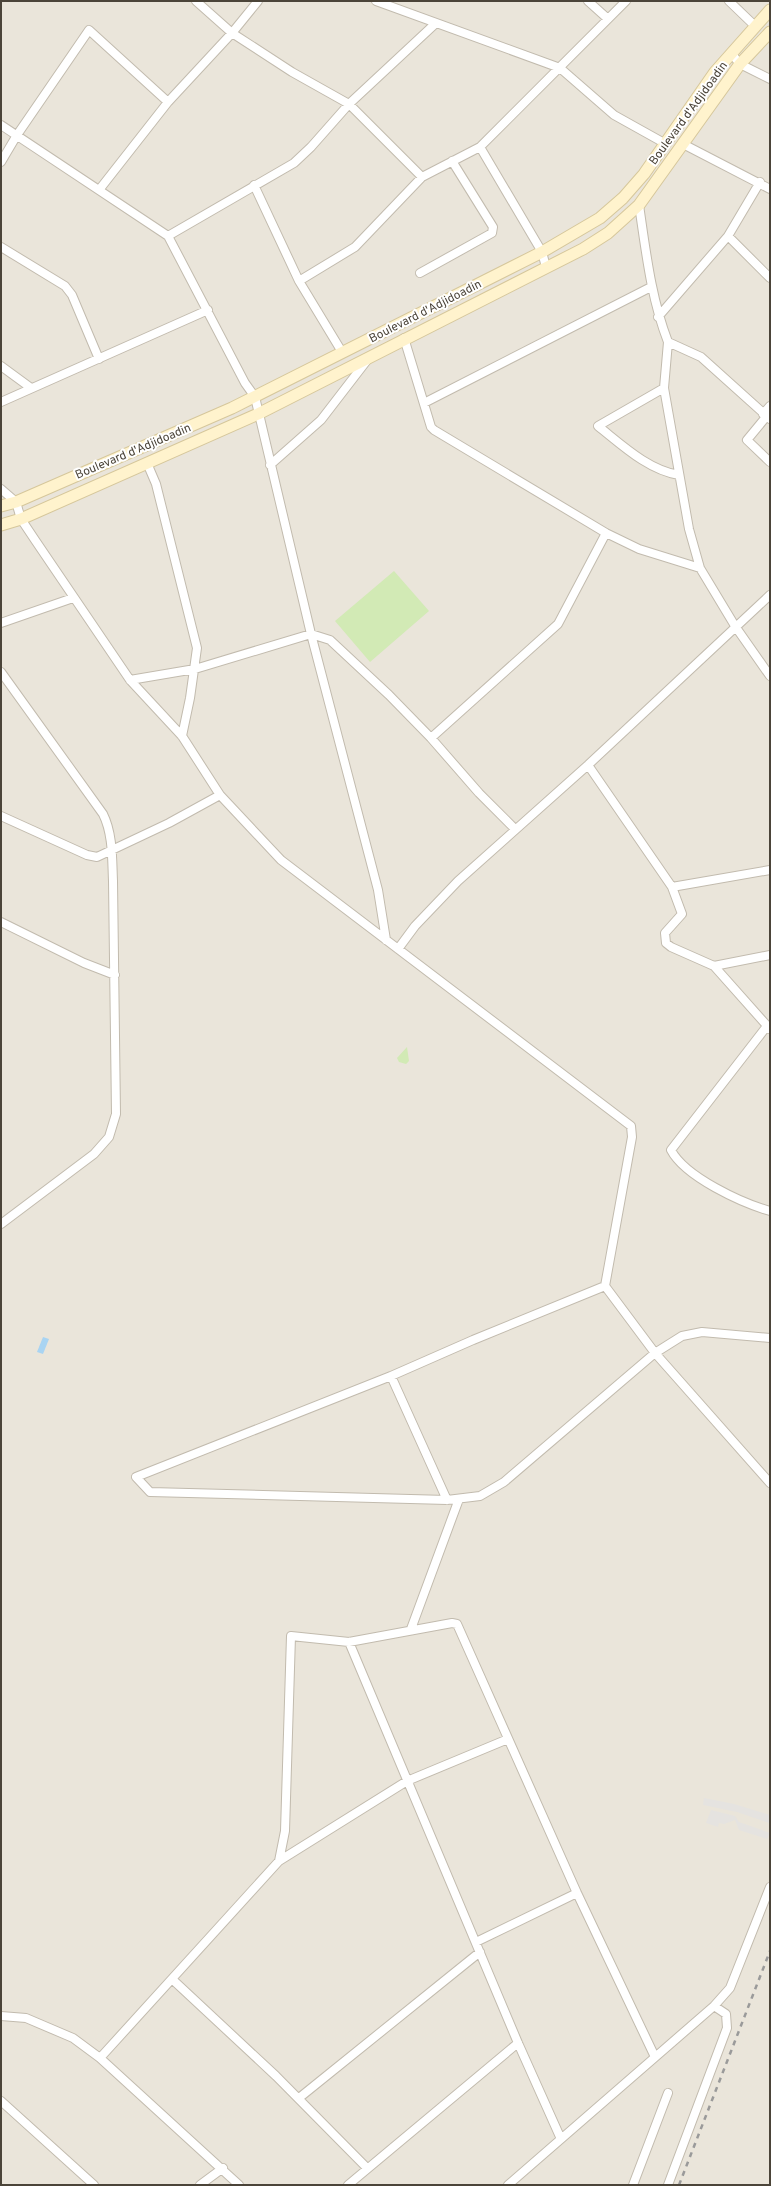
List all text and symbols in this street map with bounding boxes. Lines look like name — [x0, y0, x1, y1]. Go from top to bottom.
street label: Boulevard d'Adjidoadin — [646, 59, 732, 169]
street label: Boulevard d'Adjidoadin — [366, 277, 484, 347]
street label: Boulevard d'Adjidoadin — [73, 420, 194, 484]

